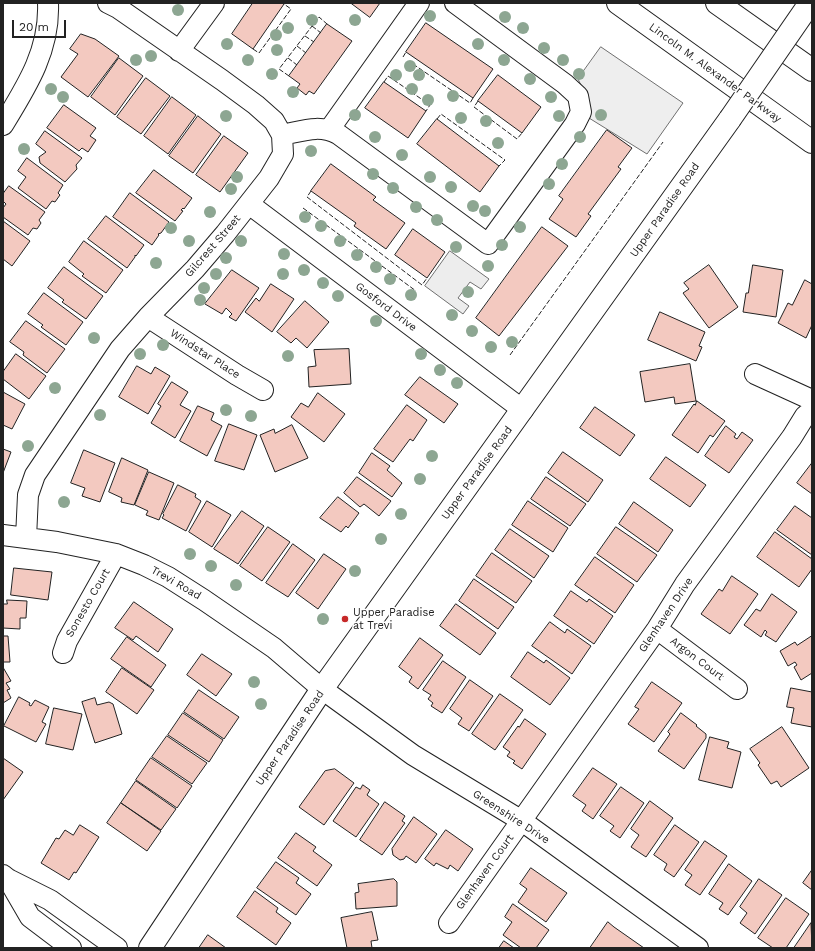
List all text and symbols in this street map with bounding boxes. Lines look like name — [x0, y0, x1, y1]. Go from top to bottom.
scale bar — [14, 12, 68, 38]
text: 20 m — [19, 20, 49, 34]
street label: Lincoln M. Alexander Parkway — [646, 21, 784, 125]
street label: Upper Paradise Road — [627, 160, 703, 260]
street label: Gilcrest Street — [182, 212, 244, 280]
street label: Gosford Drive — [353, 280, 419, 334]
street label: Windstar Place — [167, 326, 243, 382]
street label: Upper Paradise Road — [439, 424, 515, 522]
street label: Trevi Road — [149, 563, 203, 603]
street label: Sonesto Court — [63, 566, 113, 640]
street label: Glenhaven Drive — [636, 575, 696, 655]
place label: Upper Paradise at Trevi — [353, 606, 435, 632]
marker: Upper Paradise at Trevi — [340, 614, 350, 624]
street label: Argon Court — [667, 634, 727, 684]
street label: Upper Paradise Road — [253, 688, 327, 788]
street label: Greenshire Drive — [470, 787, 552, 847]
street label: Glenhaven Court — [453, 832, 517, 912]

